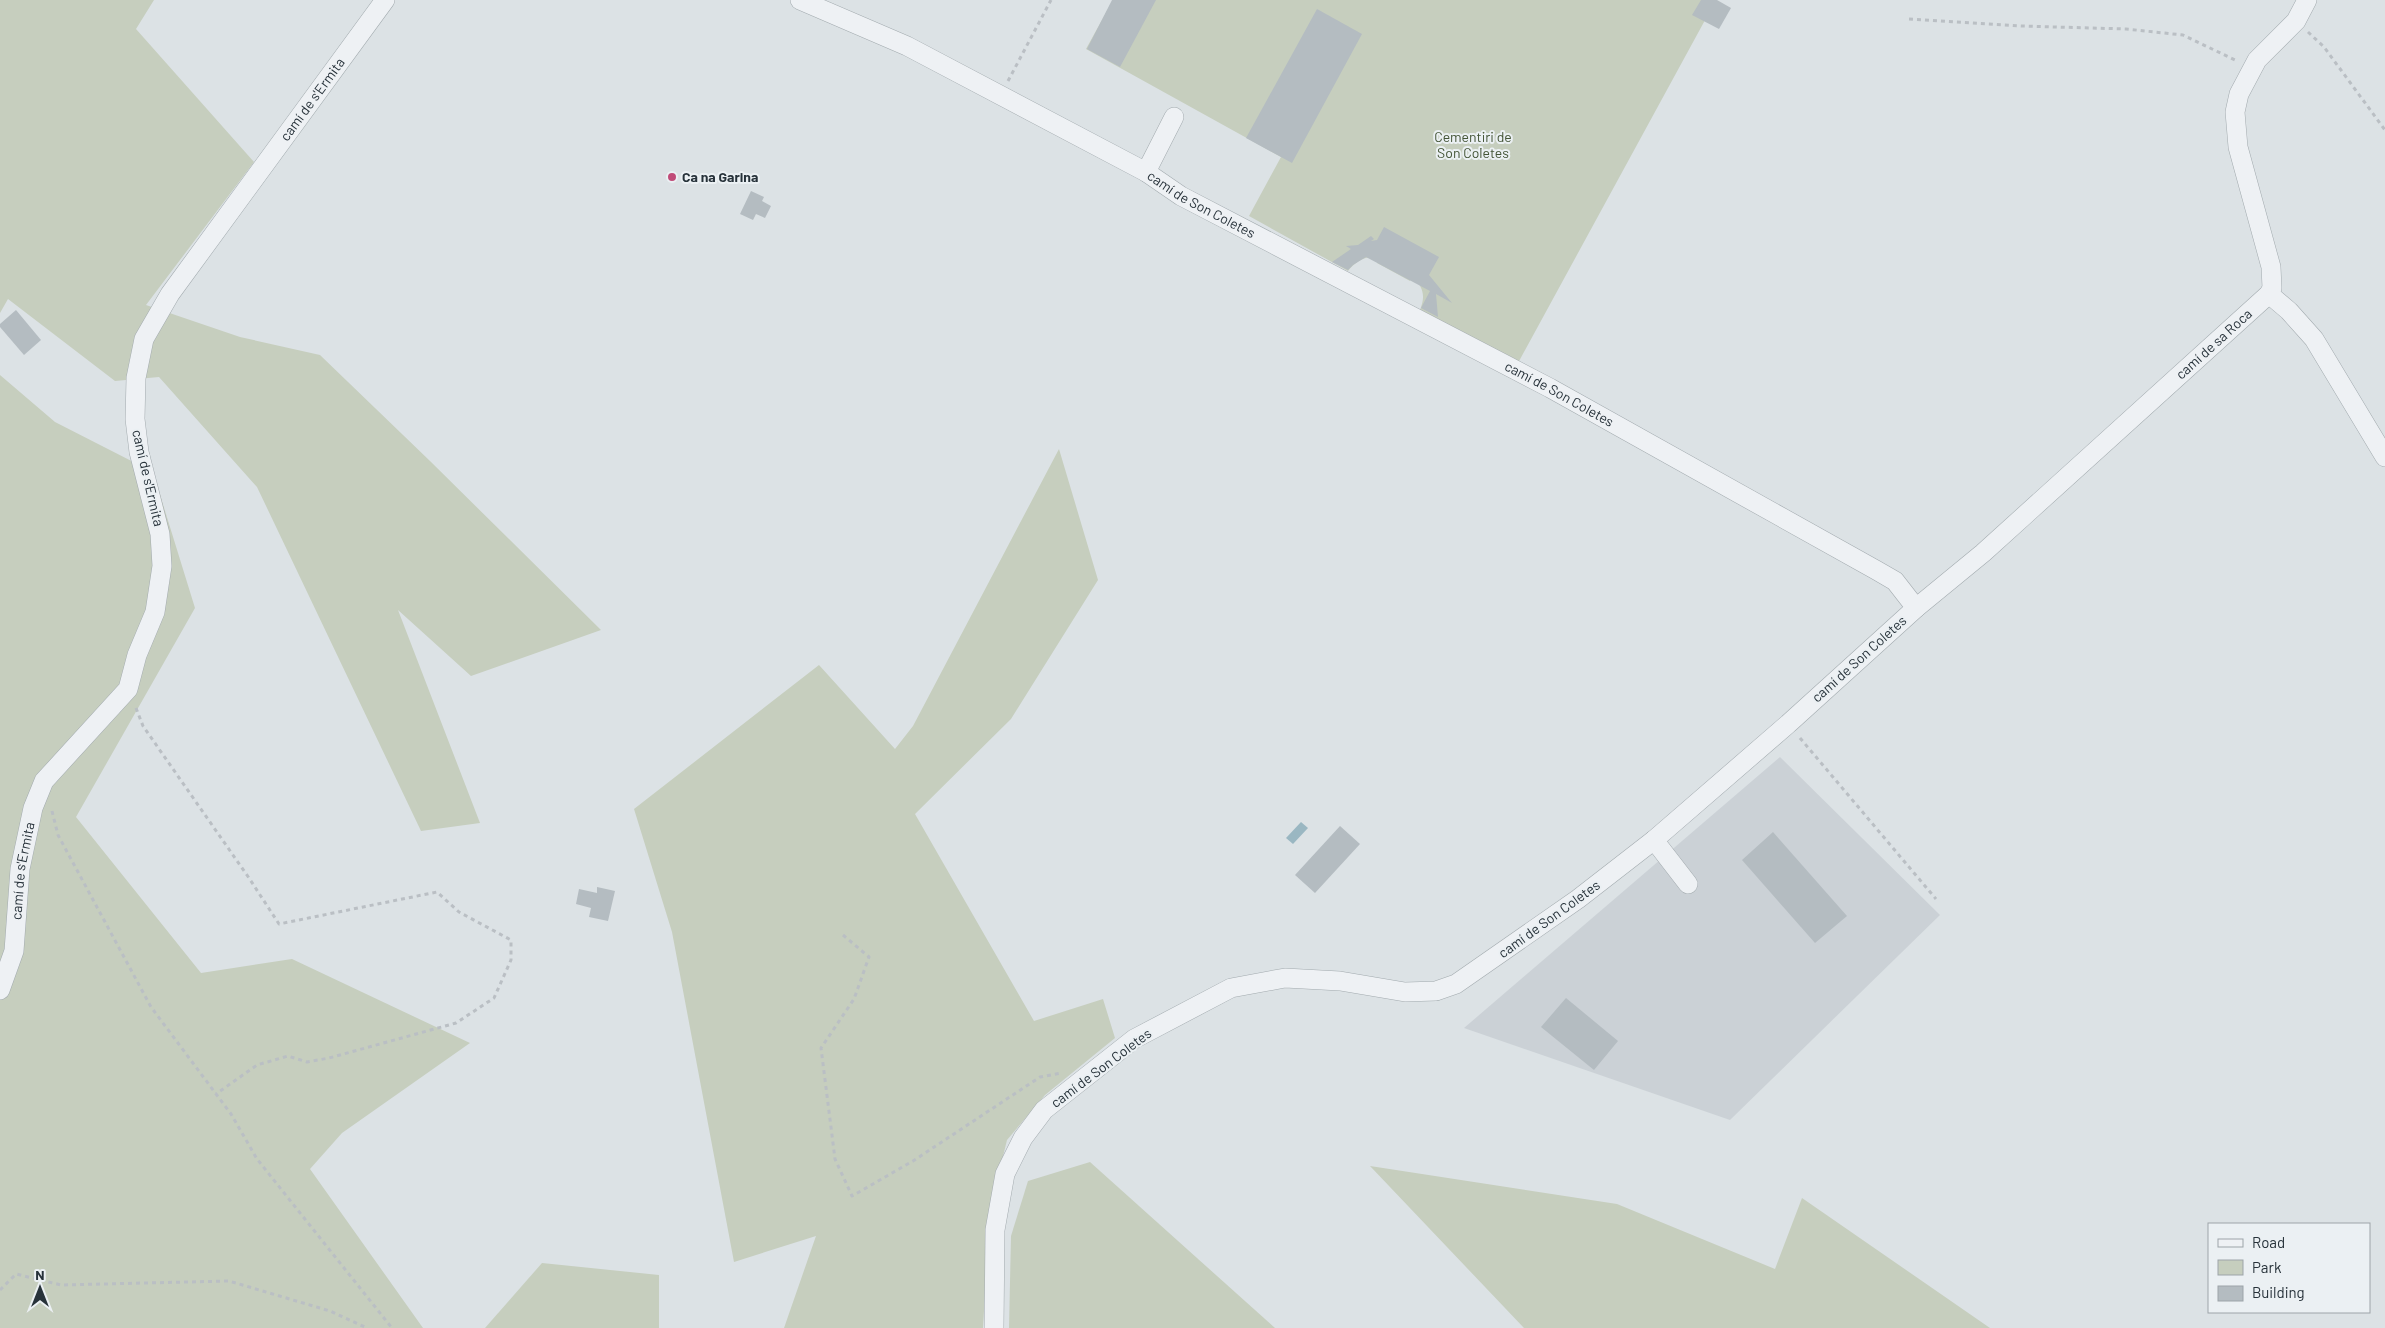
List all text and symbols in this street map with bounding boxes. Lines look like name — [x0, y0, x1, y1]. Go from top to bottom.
street label: camí de s'Ermita — [276, 54, 348, 144]
park label: Cementiri de Son Coletes — [1434, 128, 1512, 161]
street label: camí de Son Coletes — [1144, 167, 1259, 241]
place label: Ca na Garina — [682, 168, 758, 185]
marker: Ca na Garina — [666, 171, 678, 183]
street label: camí de sa Roca — [2172, 305, 2255, 383]
street label: camí de Son Coletes — [1502, 357, 1617, 430]
street label: camí de s'Ermita — [129, 428, 168, 528]
street label: camí de Son Coletes — [1808, 611, 1910, 706]
street label: camí de s'Ermita — [7, 820, 38, 921]
street label: camí de Son Coletes — [1495, 876, 1603, 961]
street label: camí de Son Coletes — [1047, 1024, 1155, 1111]
legend — [2208, 1223, 2370, 1313]
text: Road — [2252, 1233, 2285, 1251]
text: Park — [2252, 1258, 2282, 1276]
north arrow — [15, 1263, 65, 1313]
text: N — [35, 1266, 45, 1283]
text: Building — [2252, 1283, 2305, 1301]

